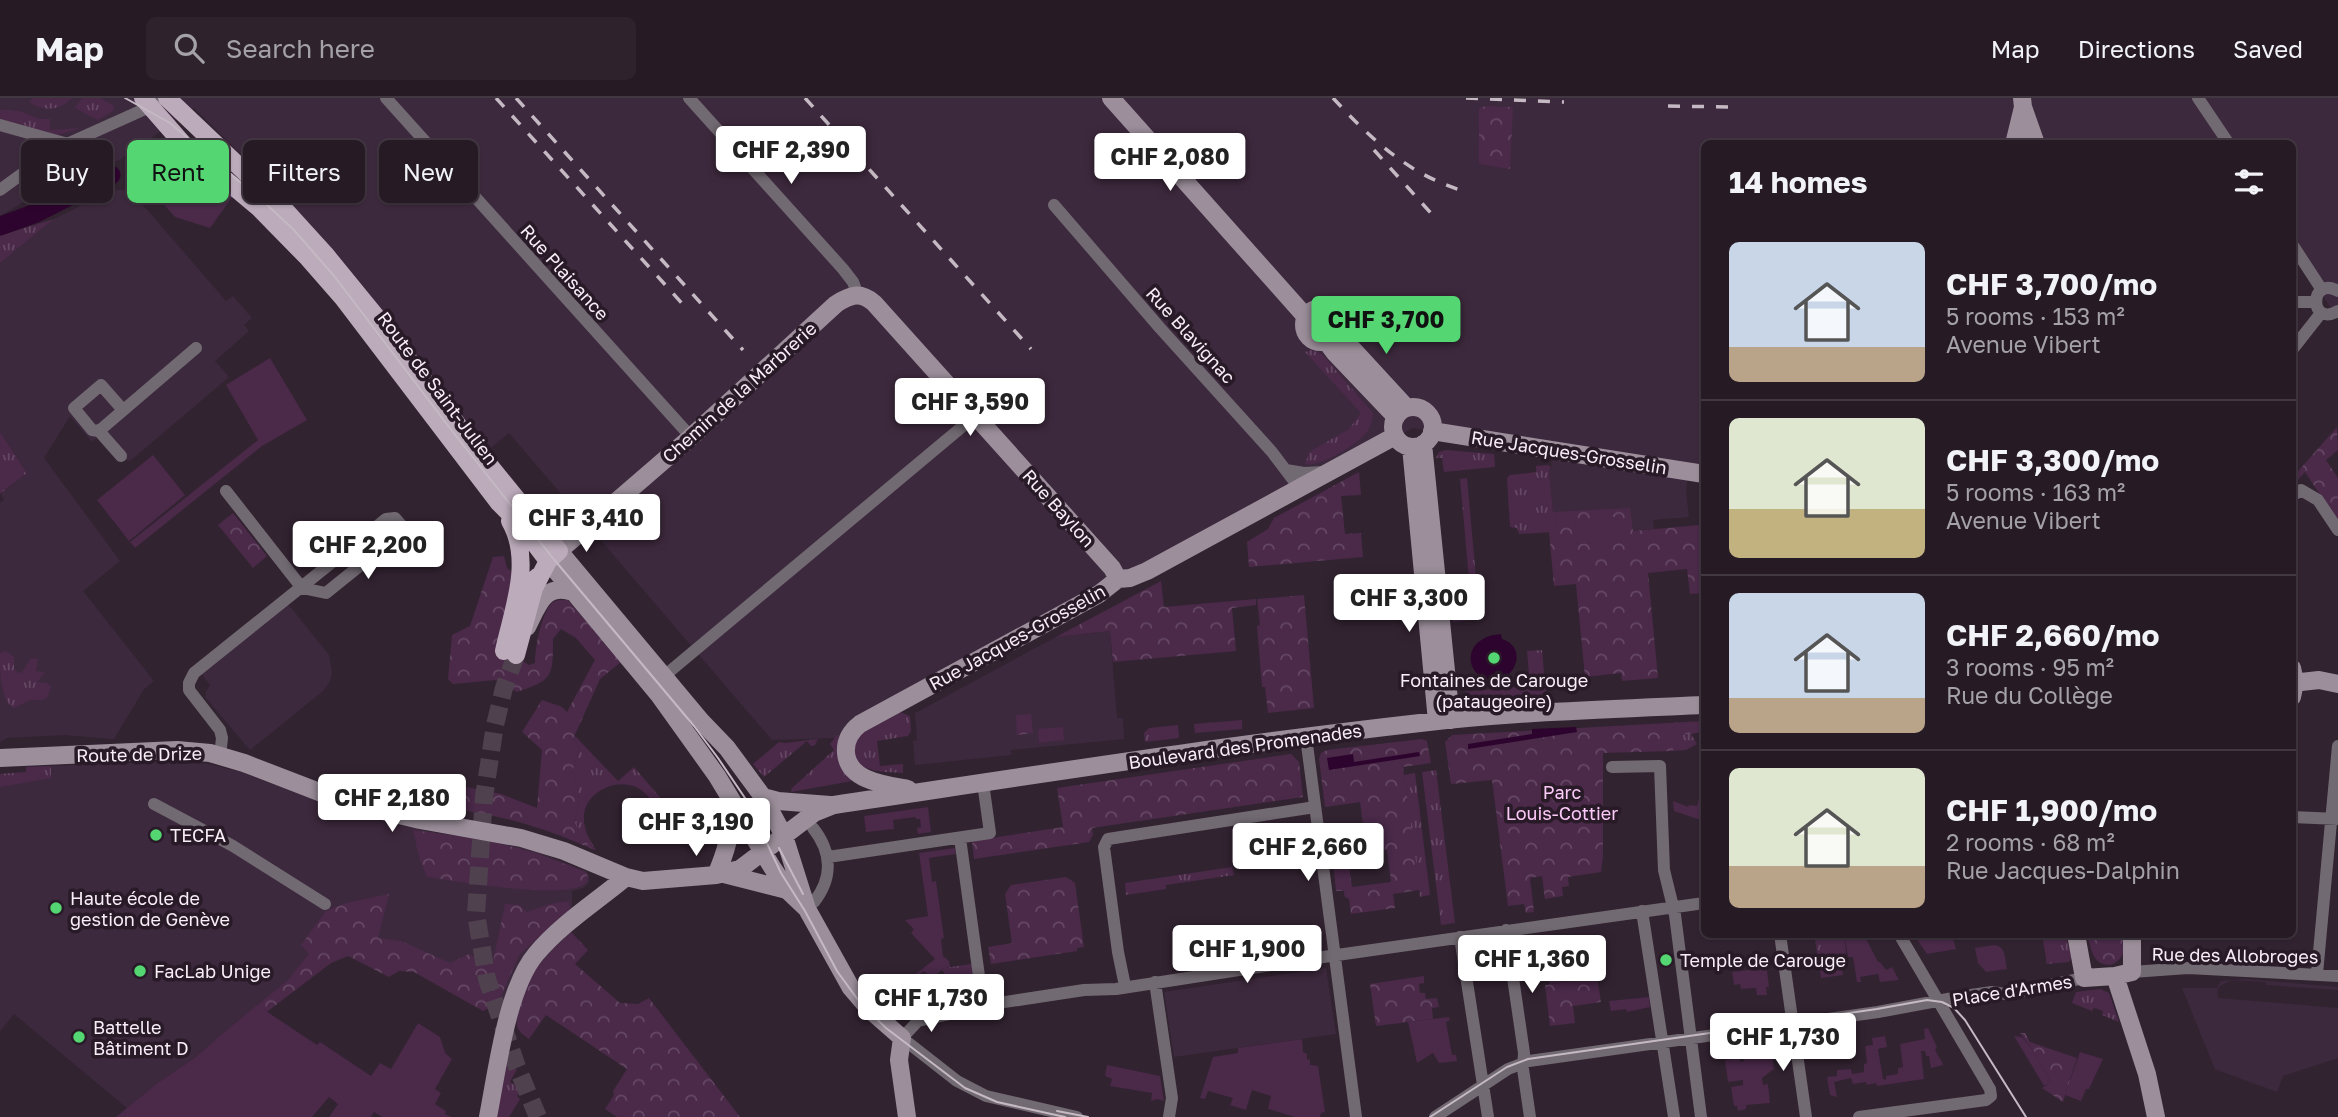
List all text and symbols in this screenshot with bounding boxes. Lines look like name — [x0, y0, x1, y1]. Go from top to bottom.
search box — [146, 17, 636, 80]
text: Map — [35, 29, 104, 68]
icon: search — [170, 29, 208, 67]
text: Search here — [226, 33, 375, 64]
text: Map — [1991, 34, 2040, 63]
text: Directions — [2078, 34, 2195, 63]
text: Saved — [2233, 34, 2303, 63]
pin: CHF 2,390 — [711, 126, 871, 186]
pin: CHF 2,080 — [1090, 134, 1250, 193]
text: CHF 2,390 — [732, 135, 850, 163]
chip: Buy — [21, 140, 113, 203]
chip: Rent — [127, 140, 229, 203]
chip: Filters — [243, 140, 365, 203]
chip: New — [379, 140, 478, 203]
text: CHF 2,080 — [1110, 142, 1230, 170]
icon: filters — [2230, 163, 2268, 201]
text: 14 homes — [1729, 164, 1868, 200]
street label: Rue Plaisance — [516, 220, 614, 324]
text: CHF 3,700/mo — [1946, 266, 2157, 302]
icon: home — [1785, 270, 1869, 354]
street label: Rue Blavignac — [1142, 282, 1240, 388]
pin: CHF 3,700 — [1306, 296, 1466, 356]
text: 5 rooms · 153 m² — [1946, 302, 2125, 330]
text: CHF 3,700 — [1327, 305, 1445, 333]
street label: Route de Saint-Julien — [373, 307, 503, 469]
street label: Chemin de la Marbrerie — [657, 317, 821, 467]
text: Avenue Vibert — [1946, 330, 2101, 358]
pin: CHF 3,590 — [890, 378, 1050, 438]
text: CHF 3,590 — [911, 387, 1029, 415]
street label: Rue Jacques-Grosselin — [1470, 426, 1668, 478]
text: CHF 3,300/mo — [1946, 442, 2159, 478]
icon: home — [1785, 446, 1869, 530]
street label: Rue Baylon — [1018, 465, 1100, 551]
text: 5 rooms · 163 m² — [1946, 478, 2125, 506]
pin: CHF 3,410 — [506, 494, 666, 554]
text: CHF 3,410 — [528, 503, 644, 531]
text: Avenue Vibert — [1946, 506, 2101, 534]
pin: CHF 2,200 — [288, 522, 448, 581]
text: CHF 2,200 — [309, 530, 427, 558]
pin: CHF 3,300 — [1329, 574, 1489, 634]
street label: Rue Jacques-Grosselin — [925, 579, 1109, 695]
text: CHF 3,300 — [1350, 583, 1468, 611]
text: CHF 2,660/mo — [1946, 617, 2160, 653]
icon: home — [1785, 621, 1869, 705]
marker: Fontaines de Carouge (pataugeoire) — [1486, 650, 1502, 666]
text: 3 rooms · 95 m² — [1946, 653, 2114, 681]
place label: Fontaines de Carouge (pataugeoire) — [1400, 669, 1588, 712]
text: Rue du Collège — [1946, 681, 2113, 709]
street label: Boulevard des Promenades — [1127, 719, 1363, 773]
street label: Route de Drize — [76, 742, 202, 766]
pin: CHF 2,180 — [312, 774, 472, 834]
park label: Parc Louis-Cottier — [1506, 781, 1618, 824]
text: CHF 2,180 — [334, 783, 450, 811]
text: CHF 1,900/mo — [1946, 792, 2157, 828]
icon: home — [1785, 796, 1869, 880]
pin: CHF 3,190 — [616, 798, 776, 858]
text: CHF 3,190 — [638, 807, 754, 835]
place label: TECFA — [170, 824, 226, 846]
pin: CHF 2,660 — [1228, 824, 1388, 883]
marker: TECFA — [148, 827, 164, 843]
text: 2 rooms · 68 m² — [1946, 828, 2115, 856]
text: CHF 2,660 — [1249, 832, 1367, 860]
text: Rue Jacques-Dalphin — [1946, 856, 2180, 884]
place label: Haute école de gestion de Genève — [70, 887, 230, 930]
marker: Haute école de gestion de Genève — [48, 900, 64, 916]
pin: CHF 1,900 — [1167, 926, 1327, 985]
text: CHF 1,900 — [1189, 934, 1305, 962]
pin: CHF 1,360 — [1452, 936, 1612, 995]
street label: Rue des Allobroges — [2151, 943, 2319, 967]
text: CHF 1,360 — [1474, 944, 1590, 972]
place label: Temple de Carouge — [1680, 949, 1846, 971]
marker: Temple de Carouge — [1658, 952, 1674, 968]
place label: FacLab Unige — [154, 960, 271, 982]
marker: FacLab Unige — [132, 963, 148, 979]
street label: Place d'Armes — [1950, 970, 2074, 1010]
pin: CHF 1,730 — [851, 974, 1011, 1034]
text: CHF 1,730 — [874, 983, 988, 1011]
pin: CHF 1,730 — [1703, 1014, 1863, 1073]
place label: Battelle Bâtiment D — [93, 1016, 189, 1059]
text: CHF 1,730 — [1726, 1022, 1840, 1050]
marker: Battelle Bâtiment D — [71, 1029, 87, 1045]

